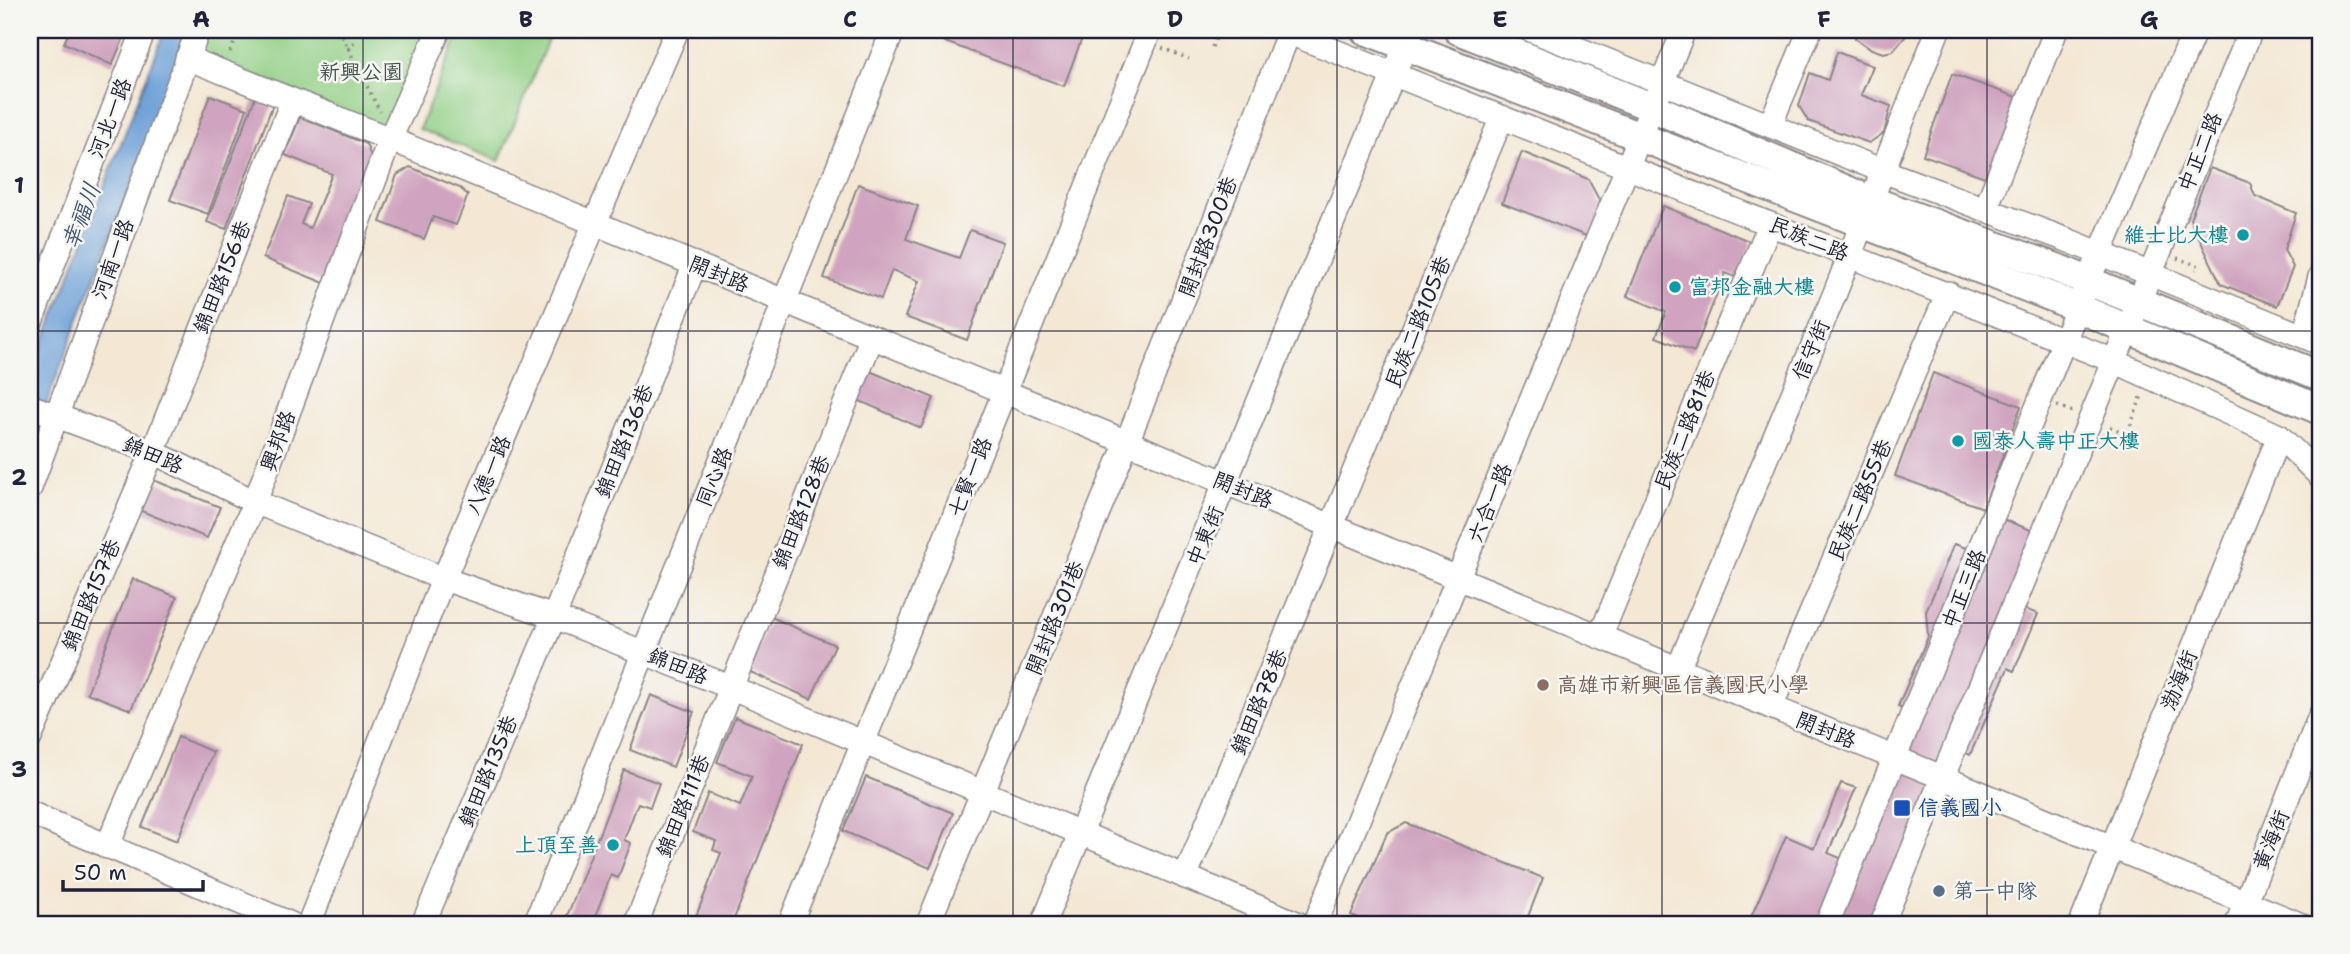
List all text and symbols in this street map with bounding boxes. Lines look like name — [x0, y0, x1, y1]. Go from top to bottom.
text: A — [192, 4, 210, 34]
text: B — [519, 4, 533, 34]
text: C — [843, 4, 857, 34]
text: D — [1167, 4, 1183, 34]
text: E — [1492, 4, 1508, 34]
text: F — [1817, 4, 1831, 34]
text: G — [2140, 4, 2159, 34]
park label: 新興公園 — [319, 58, 403, 86]
street label: 河北一路 — [82, 74, 138, 162]
street label: 中正二路 — [2171, 108, 2229, 196]
text: 1 — [14, 170, 24, 200]
street label: 開封路300巷 — [1172, 172, 1244, 302]
water label: 幸福川 — [55, 177, 108, 254]
street label: 民族二路 — [1765, 210, 1853, 268]
street label: 河南一路 — [85, 215, 141, 303]
street label: 錦田路156巷 — [187, 216, 257, 338]
place label: 維士比大樓 — [2124, 221, 2229, 249]
marker: 維士比大樓 — [2235, 227, 2251, 243]
street label: 開封路 — [685, 249, 753, 299]
street label: 民族二路105巷 — [1379, 252, 1457, 392]
place label: 富邦金融大樓 — [1689, 273, 1815, 301]
marker: 富邦金融大樓 — [1667, 279, 1683, 295]
street label: 信守街 — [1786, 316, 1836, 384]
street label: 民族二路81巷 — [1648, 366, 1722, 494]
street label: 錦田路136巷 — [588, 380, 660, 502]
street label: 興邦路 — [254, 407, 302, 475]
place label: 國泰人壽中正大樓 — [1972, 427, 2140, 455]
street label: 錦田路 — [119, 430, 187, 480]
street label: 八德一路 — [459, 431, 517, 519]
street label: 七賢一路 — [941, 433, 999, 521]
marker: 國泰人壽中正大樓 — [1950, 433, 1966, 449]
street label: 民族二路55巷 — [1822, 435, 1898, 565]
street label: 同心路 — [689, 443, 739, 511]
street label: 錦田路128巷 — [765, 451, 837, 573]
street label: 六合一路 — [1461, 459, 1519, 547]
text: 2 — [11, 462, 27, 492]
street label: 開封路 — [1209, 465, 1277, 515]
street label: 中東街 — [1180, 502, 1230, 570]
street label: 錦田路157巷 — [55, 535, 127, 655]
street label: 中正三路 — [1935, 545, 1993, 633]
street label: 開封路301巷 — [1019, 557, 1091, 679]
street label: 錦田路 — [644, 641, 712, 691]
street label: 錦田路78巷 — [1224, 645, 1294, 759]
street label: 渤海街 — [2154, 646, 2204, 714]
place label: 高雄市新興區信義國民小學 — [1557, 671, 1809, 699]
marker: 高雄市新興區信義國民小學 — [1535, 677, 1551, 693]
street label: 開封路 — [1792, 705, 1860, 755]
street label: 錦田路135巷 — [452, 711, 524, 831]
street label: 錦田路111巷 — [650, 750, 716, 862]
text: 3 — [11, 754, 27, 784]
place label: 信義國小 — [1918, 794, 2002, 822]
marker: 信義國小 — [1892, 798, 1912, 818]
street label: 黃海街 — [2246, 806, 2296, 874]
place label: 上頂至善 — [515, 831, 599, 859]
marker: 上頂至善 — [605, 837, 621, 853]
scale bar — [63, 849, 203, 893]
text: 50 m — [74, 859, 127, 887]
place label: 第一中隊 — [1953, 877, 2037, 905]
marker: 第一中隊 — [1931, 883, 1947, 899]

